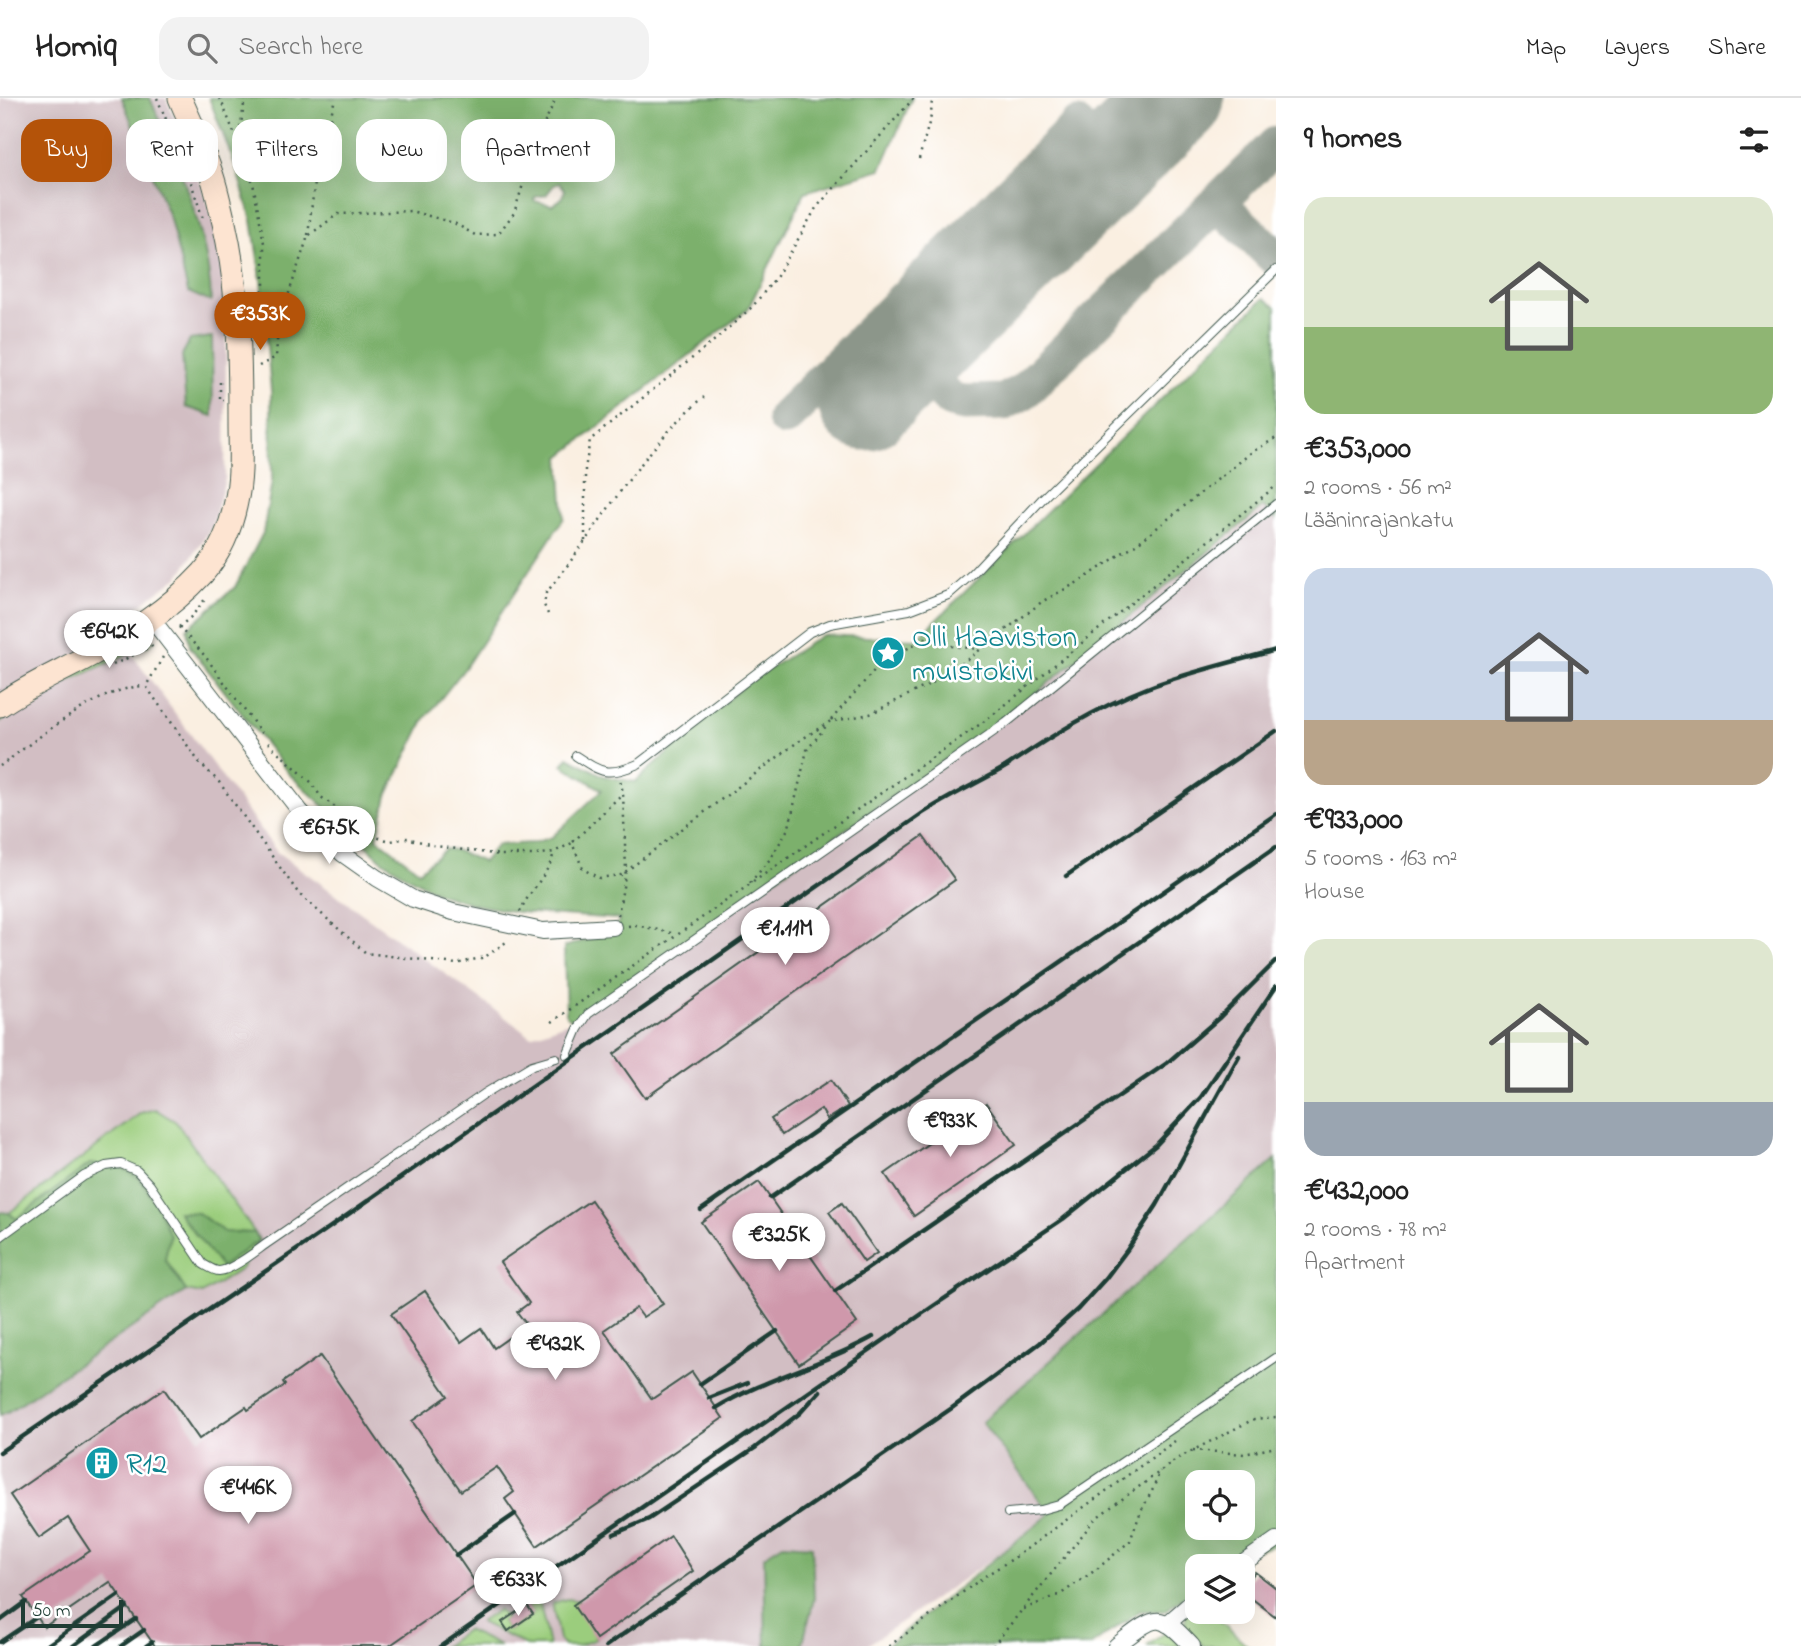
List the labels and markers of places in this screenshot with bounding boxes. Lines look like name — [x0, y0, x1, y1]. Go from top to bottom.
pin: €353K — [211, 292, 309, 352]
pin: €642K — [60, 610, 158, 670]
place label: Olli Haaviston muistokivi — [912, 617, 1077, 695]
place icon: Olli Haaviston muistokivi — [869, 634, 907, 672]
pin: €675K — [280, 806, 378, 866]
pin: €1.11M — [728, 908, 842, 967]
pin: €933K — [901, 1100, 999, 1159]
pin: €325K — [730, 1214, 828, 1273]
pin: €432K — [506, 1322, 604, 1382]
building icon: R12 — [83, 1444, 121, 1482]
place label: R12 — [126, 1444, 167, 1488]
pin: €446K — [199, 1466, 297, 1526]
pin: €633K — [469, 1558, 567, 1618]

